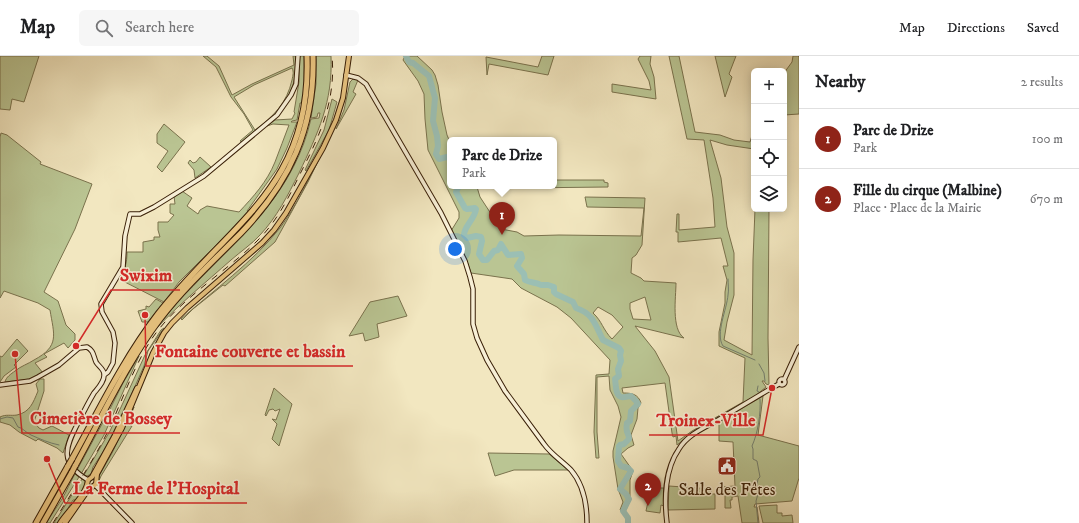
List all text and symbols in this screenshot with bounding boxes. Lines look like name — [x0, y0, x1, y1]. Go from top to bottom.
search box — [79, 10, 359, 46]
text: Map — [20, 16, 55, 39]
icon: search — [93, 17, 115, 39]
text: Search here — [125, 18, 194, 37]
text: Map — [899, 19, 925, 37]
text: Directions — [947, 19, 1005, 37]
text: Saved — [1027, 19, 1059, 37]
map controls — [751, 68, 787, 212]
button: + — [751, 68, 787, 104]
text: Nearby — [815, 71, 865, 93]
text: 2 results — [1021, 74, 1063, 90]
button: − — [751, 104, 787, 140]
text: Parc de Drize — [853, 121, 934, 140]
text: 1 — [826, 131, 830, 147]
text: 100 m — [1032, 131, 1063, 147]
popup — [447, 137, 557, 189]
button: locate — [751, 140, 787, 176]
text: Park — [853, 140, 877, 156]
text: Parc de Drize — [462, 146, 542, 165]
text: Park — [462, 165, 486, 181]
button: layers — [751, 176, 787, 212]
text: Fille du cirque (Malbine) — [853, 181, 1002, 200]
text: 2 — [825, 191, 831, 207]
text: 670 m — [1030, 191, 1063, 207]
text: Place · Place de la Mairie — [853, 200, 981, 216]
pin: 1 — [489, 202, 515, 235]
your location — [445, 239, 465, 259]
callout: Swixim — [111, 260, 180, 290]
text: Swixim — [120, 265, 173, 287]
callout: Fontaine couverte et bassin — [146, 336, 353, 366]
text: Fontaine couverte et bassin — [155, 341, 346, 363]
callout: Cimetière de Bossey — [22, 403, 180, 433]
callout: Troinex-Ville — [649, 405, 763, 435]
text: Cimetière de Bossey — [30, 408, 172, 430]
text: Troinex-Ville — [656, 410, 756, 432]
public building icon: Salle des Fêtes — [716, 455, 738, 477]
callout: La Ferme de l'Hospital — [65, 473, 247, 503]
pin: 2 — [635, 473, 661, 506]
text: La Ferme de l'Hospital — [73, 478, 240, 500]
place label: Salle des Fêtes — [678, 479, 776, 501]

